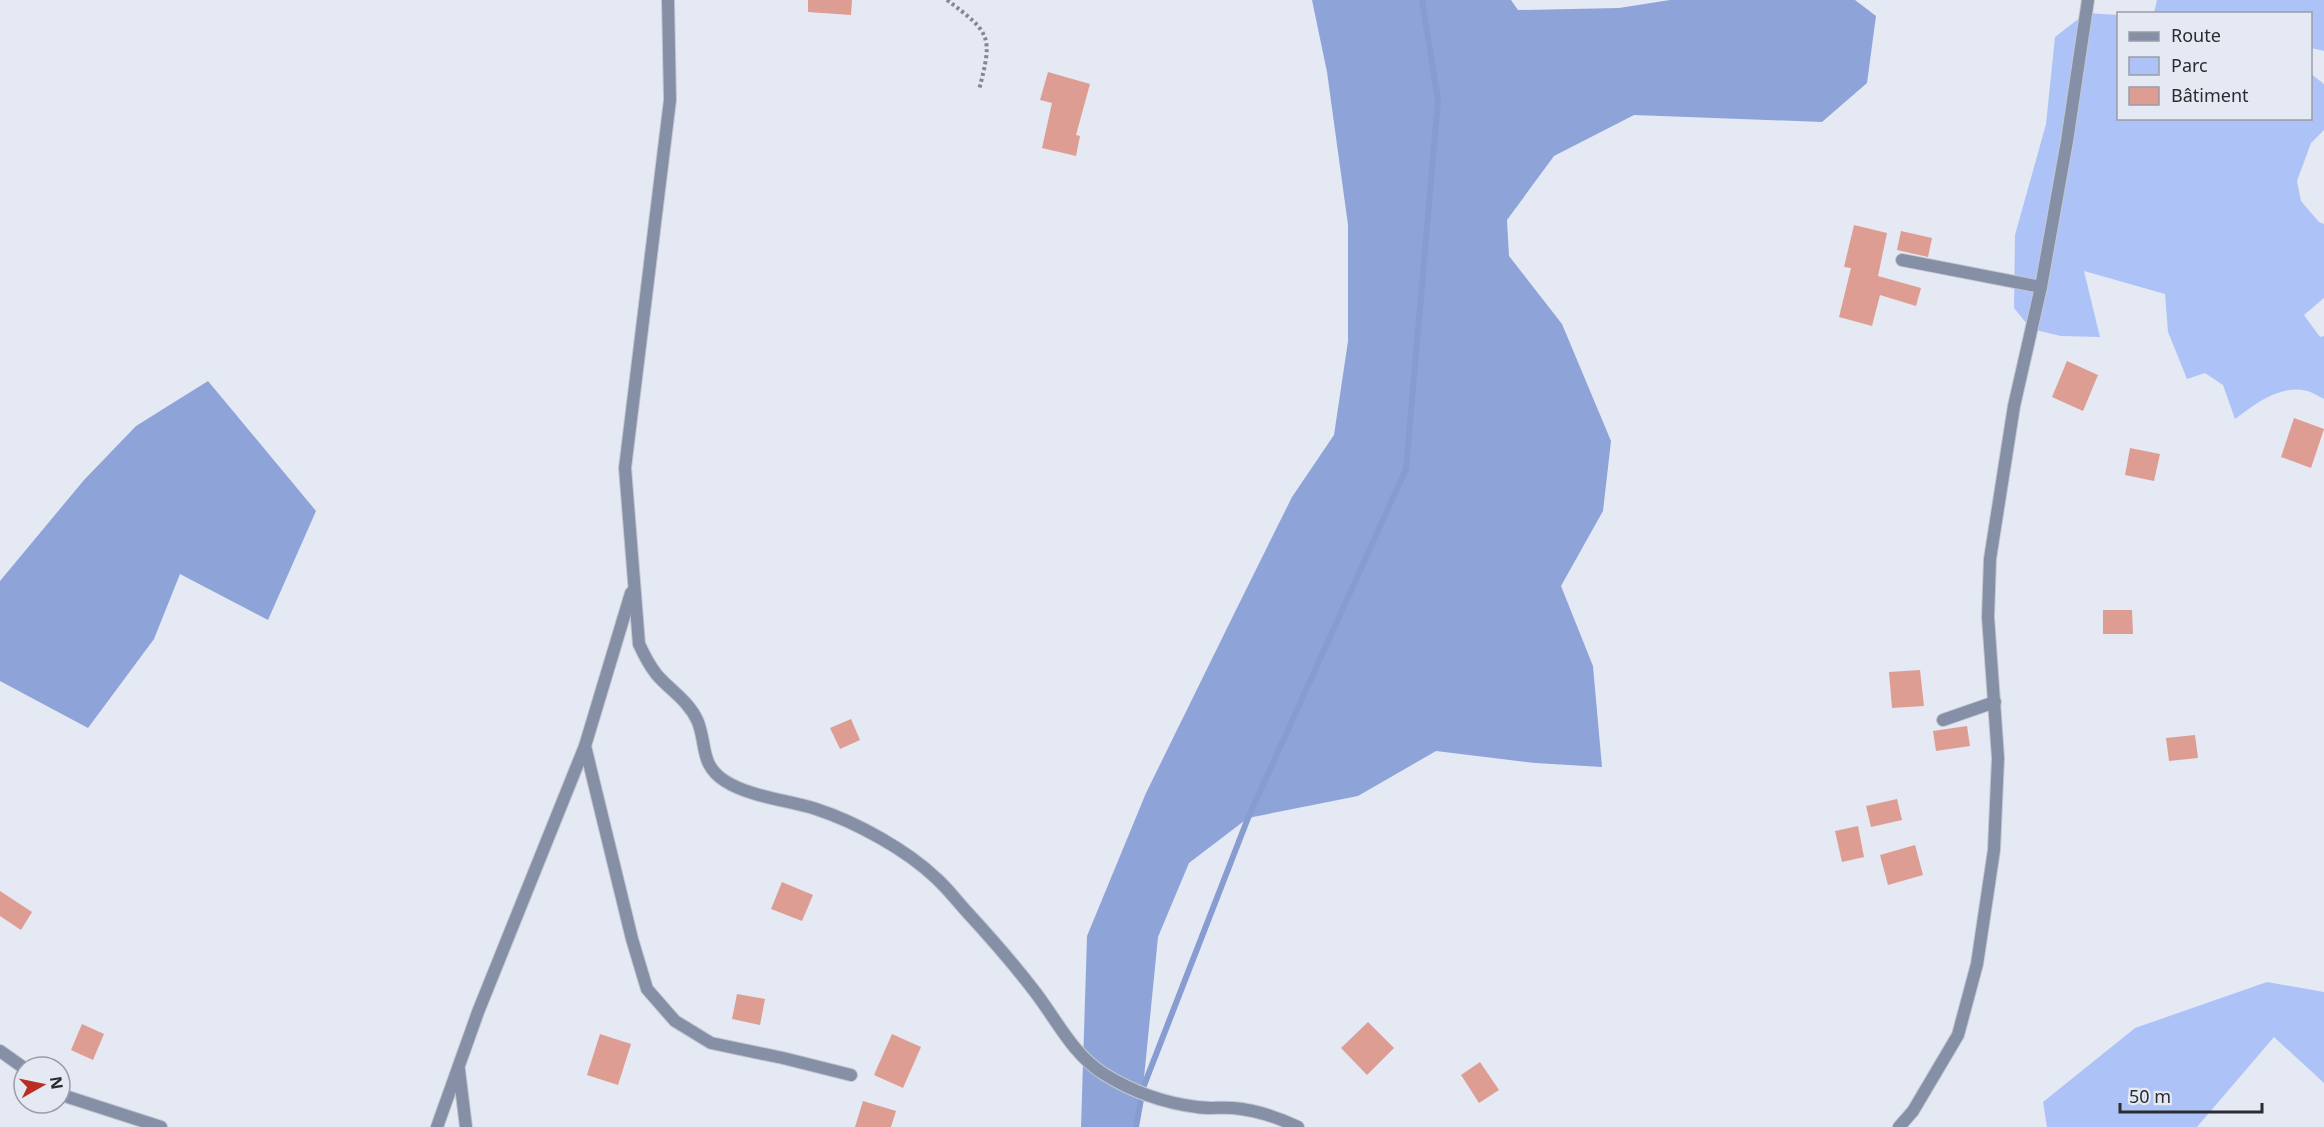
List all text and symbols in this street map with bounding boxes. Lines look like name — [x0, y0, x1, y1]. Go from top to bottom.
legend — [2117, 12, 2312, 120]
text: Route — [2171, 23, 2221, 47]
text: Parc — [2171, 53, 2208, 77]
text: Bâtiment — [2171, 83, 2249, 107]
north arrow — [12, 1055, 72, 1115]
text: N — [45, 1075, 69, 1091]
scale bar — [2120, 1076, 2262, 1114]
text: 50 m — [2129, 1084, 2171, 1108]

